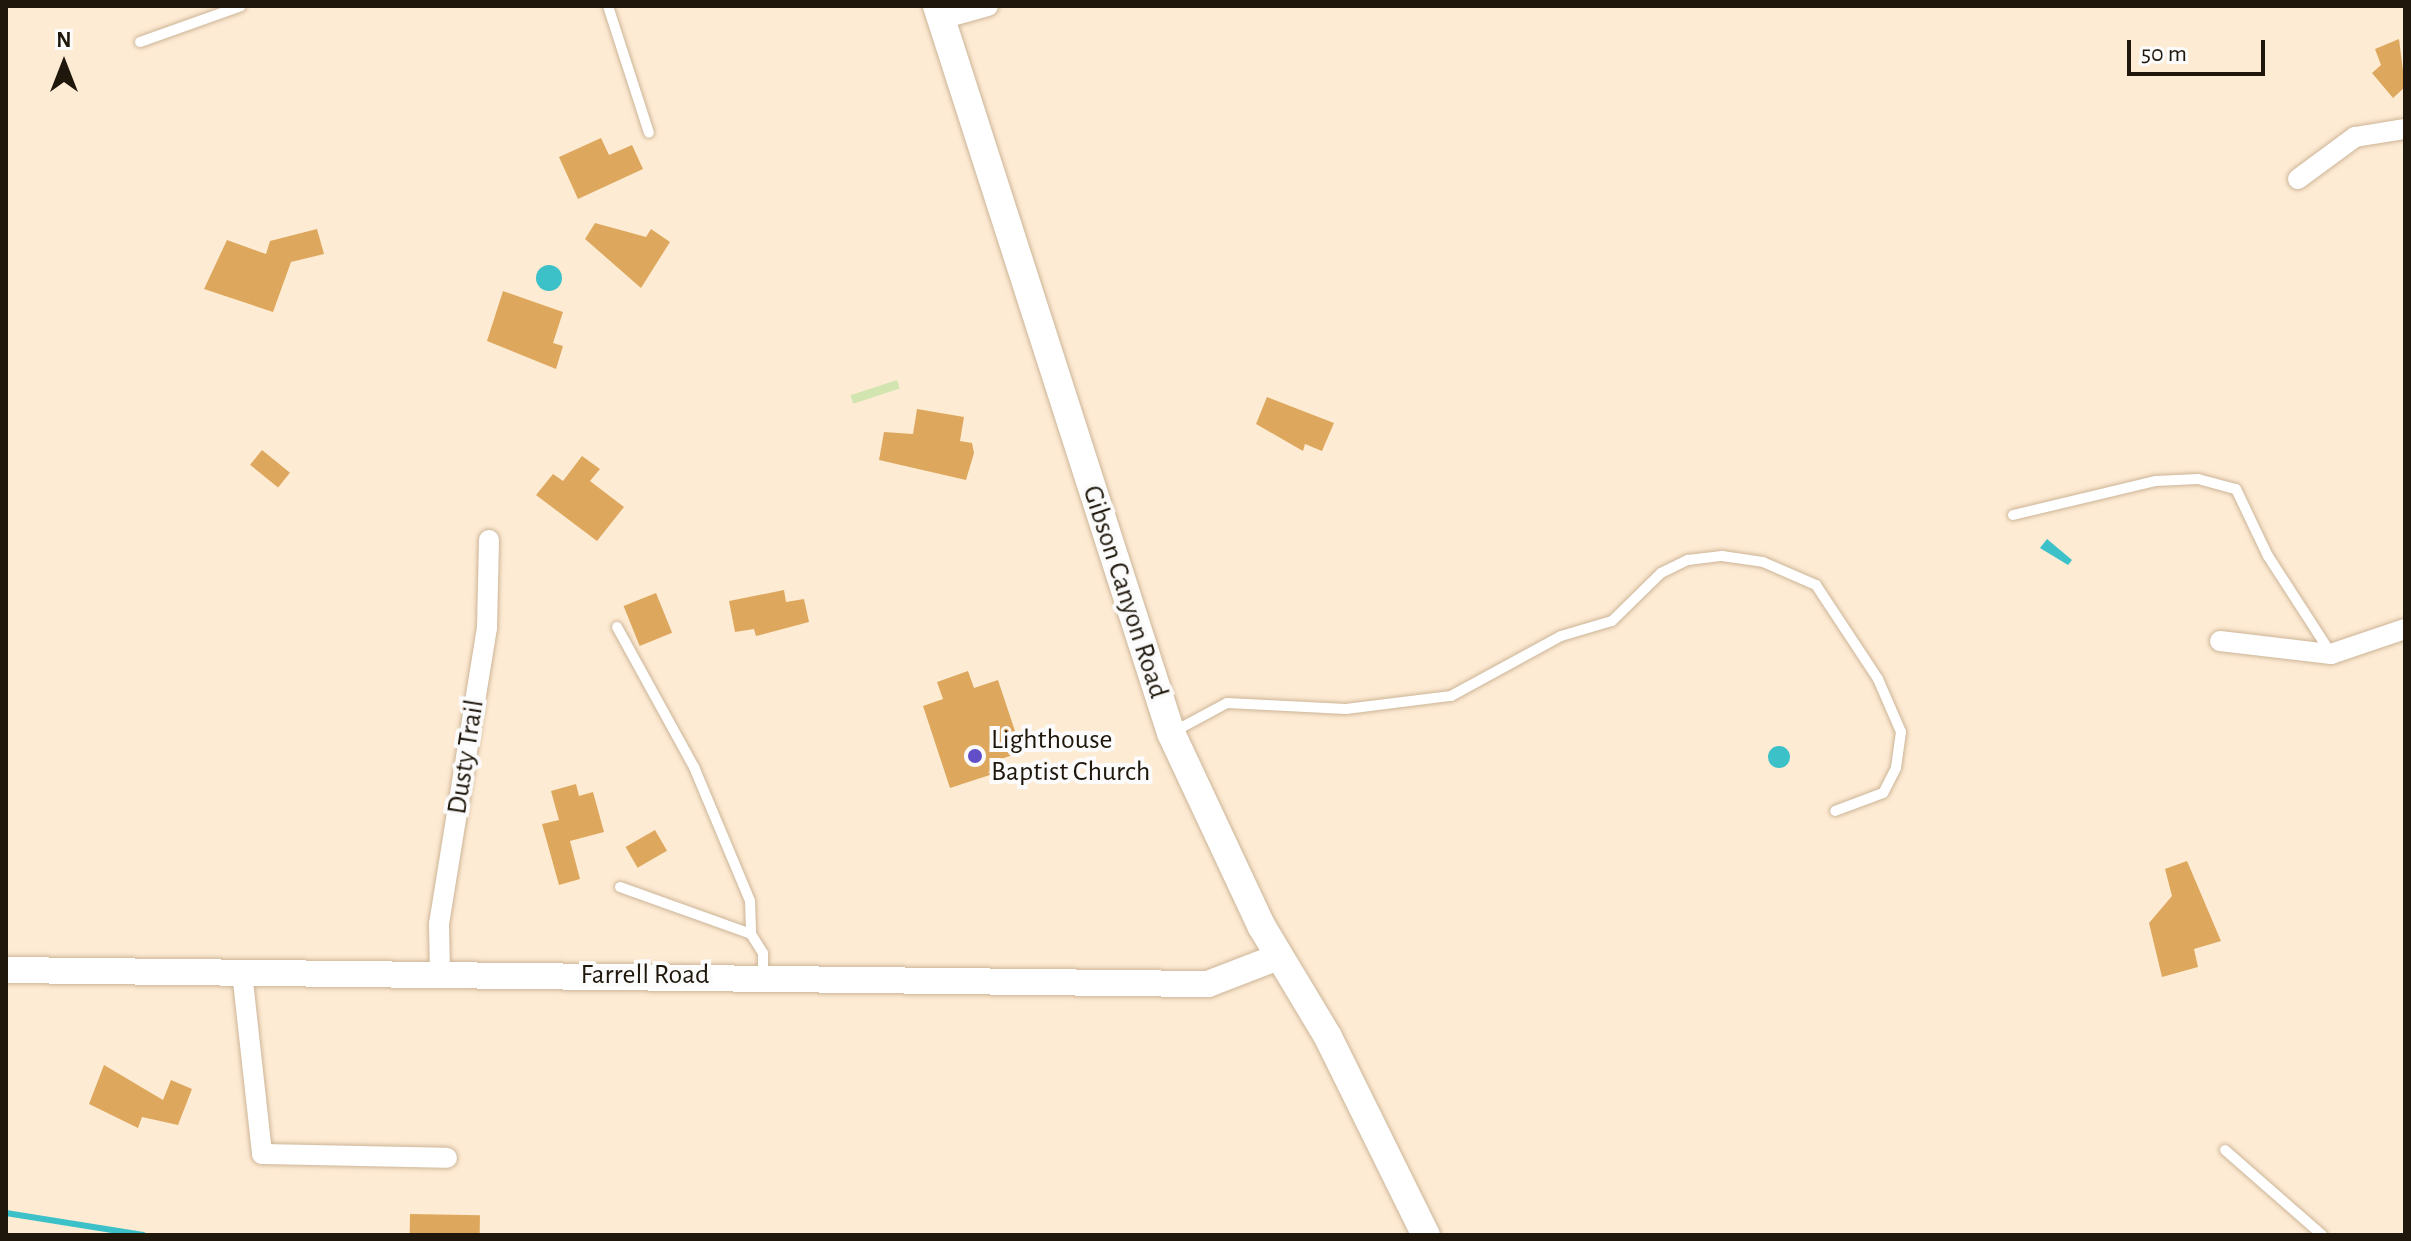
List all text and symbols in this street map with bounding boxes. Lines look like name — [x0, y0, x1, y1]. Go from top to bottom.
north arrow — [24, 24, 104, 104]
scale bar — [2131, 24, 2269, 74]
text: N — [56, 29, 72, 51]
text: 50 m — [2141, 42, 2187, 66]
street label: Gibson Canyon Road — [1075, 481, 1175, 703]
street label: Dusty Trail — [440, 697, 492, 817]
place label: Lighthouse Baptist Church — [991, 723, 1150, 789]
marker: Lighthouse Baptist Church — [966, 747, 984, 765]
street label: Farrell Road — [580, 958, 710, 992]

